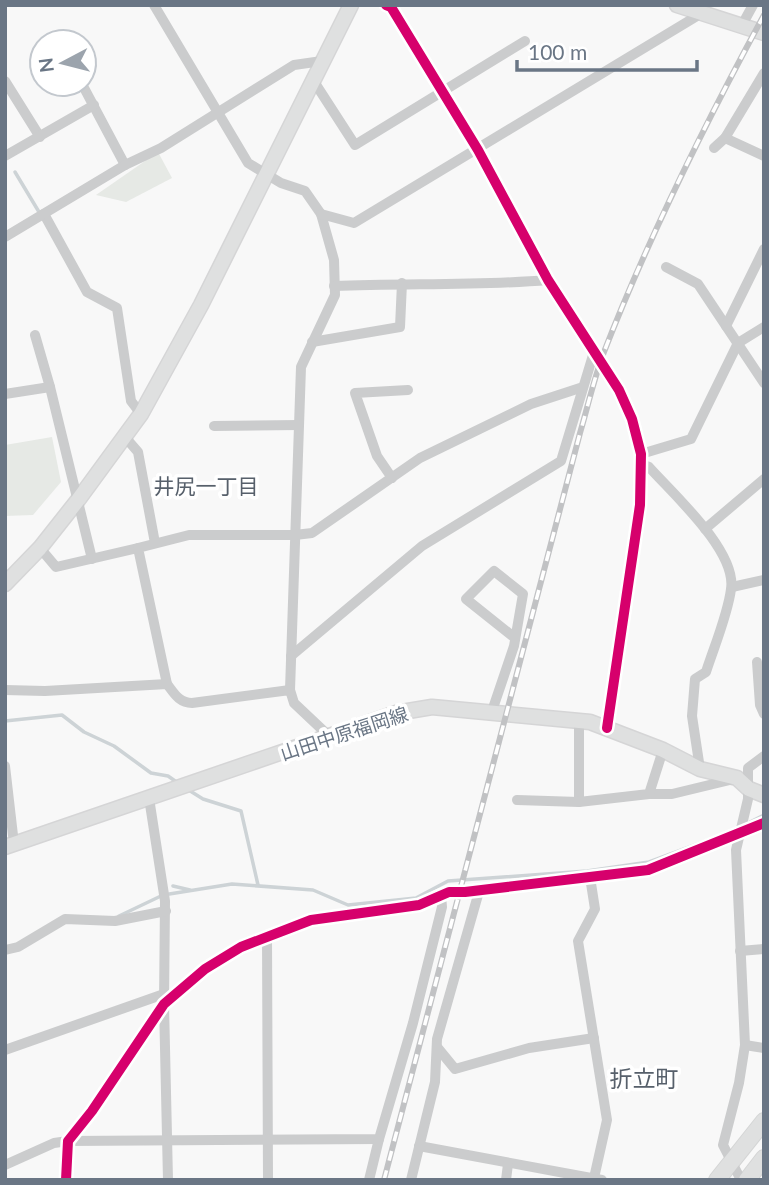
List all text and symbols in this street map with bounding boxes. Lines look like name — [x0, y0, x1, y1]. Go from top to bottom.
north arrow — [28, 28, 98, 98]
scale bar — [517, 28, 697, 72]
text: 100 m — [528, 39, 587, 64]
text: N — [33, 56, 58, 74]
district label: 井尻一丁目 — [154, 473, 259, 498]
street label: 山田中原福岡線 — [277, 702, 411, 764]
district label: 折立町 — [610, 1064, 679, 1092]

